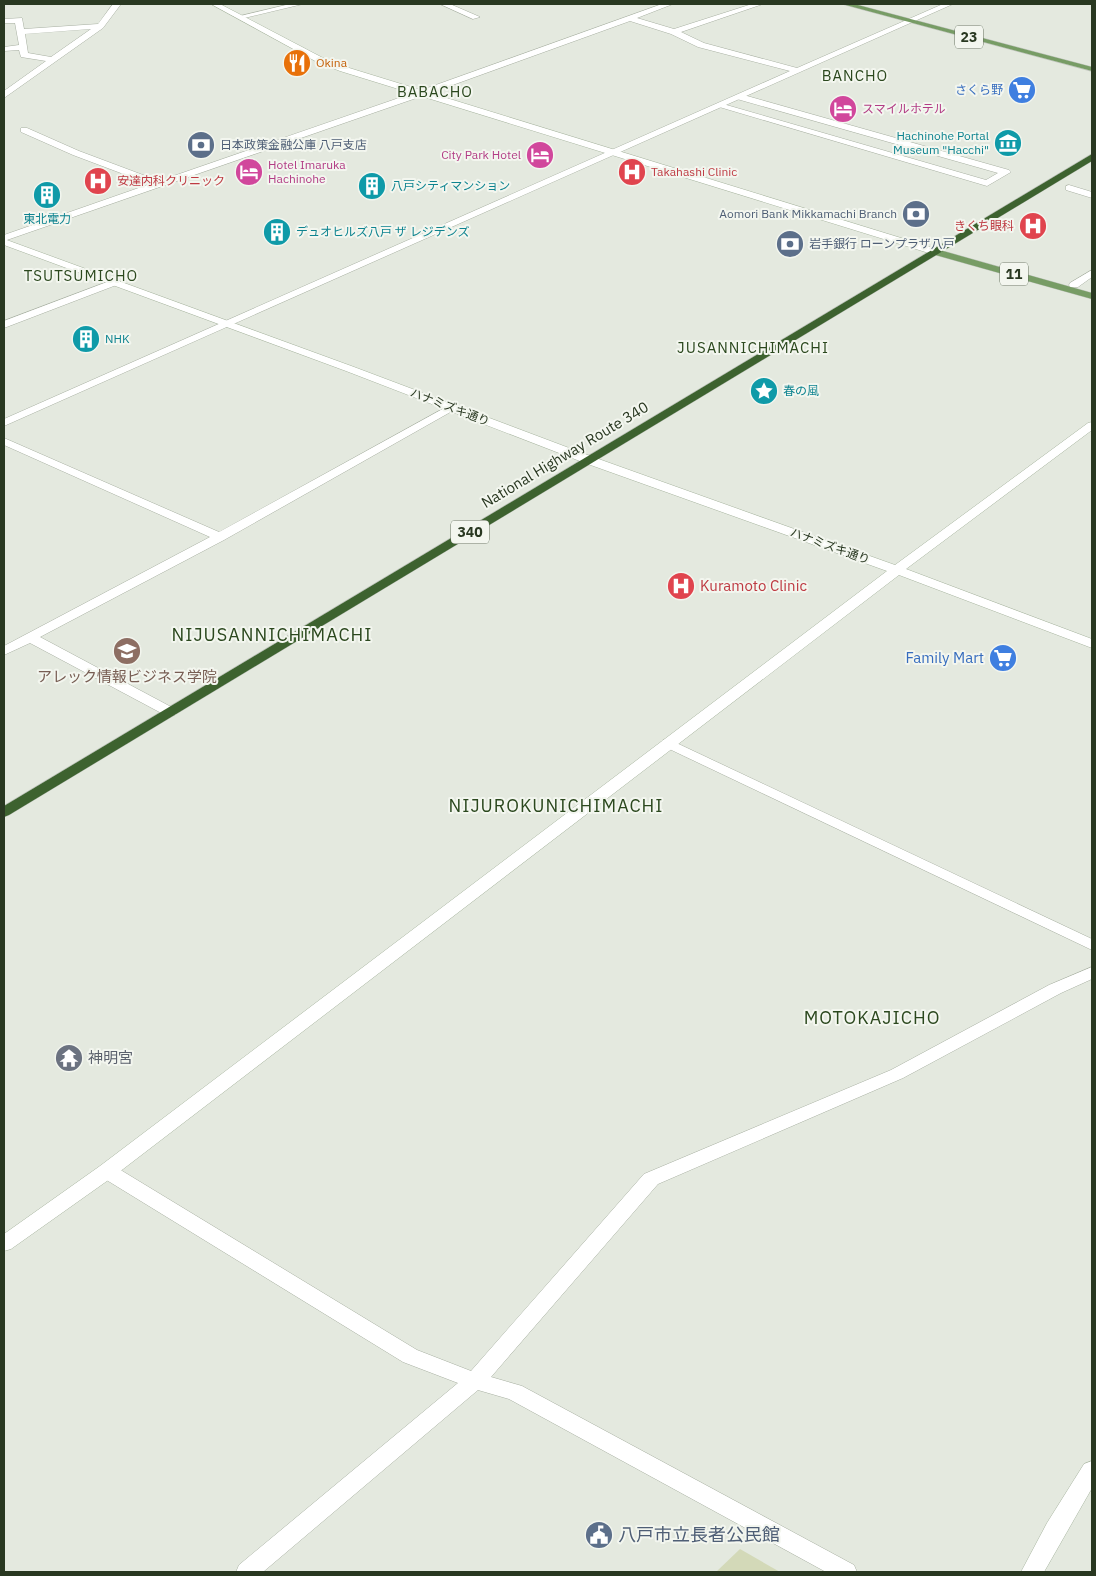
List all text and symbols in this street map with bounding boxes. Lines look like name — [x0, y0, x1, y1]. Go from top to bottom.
road number: 23 — [955, 26, 983, 48]
restaurant icon: Okina — [282, 48, 312, 78]
place label: Okina — [316, 55, 348, 70]
district label: BANCHO — [822, 66, 888, 85]
supermarket icon: さくら野 — [1007, 75, 1037, 105]
district label: BABACHO — [397, 82, 473, 101]
place label: さくら野 — [955, 82, 1003, 97]
hotel icon: スマイルホテル — [828, 94, 858, 124]
place label: スマイルホテル — [862, 101, 946, 116]
place label: Hachinohe Portal Museum "Hacchi" — [893, 128, 989, 157]
museum icon: Hachinohe Portal Museum "Hacchi" — [993, 128, 1023, 158]
bank icon: 日本政策金融公庫 八戸支店 — [186, 130, 216, 160]
place label: 日本政策金融公庫 八戸支店 — [220, 137, 367, 152]
hotel icon: City Park Hotel — [525, 140, 555, 170]
place label: City Park Hotel — [441, 147, 521, 162]
hotel icon: Hotel Imaruka Hachinohe — [234, 157, 264, 187]
place label: Hotel Imaruka Hachinohe — [268, 157, 346, 186]
hospital icon: Takahashi Clinic — [617, 157, 647, 187]
place label: Takahashi Clinic — [651, 164, 737, 179]
hospital icon: 安達内科クリニック — [83, 166, 113, 196]
building icon: 八戸シティマンション — [357, 171, 387, 201]
place label: 安達内科クリニック — [117, 173, 225, 188]
place label: 八戸シティマンション — [391, 178, 510, 193]
building icon: 東北電力 — [32, 180, 62, 210]
bank icon: Aomori Bank Mikkamachi Branch — [901, 199, 931, 229]
place label: Aomori Bank Mikkamachi Branch — [719, 206, 897, 221]
place label: 東北電力 — [23, 211, 71, 226]
hospital icon: きくち眼科 — [1018, 211, 1048, 241]
building icon: デュオヒルズ八戸 ザ レジデンズ — [262, 217, 292, 247]
place label: きくち眼科 — [954, 218, 1014, 233]
place label: デュオヒルズ八戸 ザ レジデンズ — [296, 224, 469, 239]
bank icon: 岩手銀行 ローンプラザ八戸 — [775, 229, 805, 259]
place label: 岩手銀行 ローンプラザ八戸 — [809, 236, 955, 251]
road number: 11 — [1000, 262, 1028, 286]
district label: TSUTSUMICHO — [24, 266, 138, 285]
building icon: NHK — [71, 324, 101, 354]
place label: NHK — [105, 331, 130, 346]
district label: JUSANNICHIMACHI — [677, 338, 829, 357]
place icon: 春の風 — [749, 376, 779, 406]
place label: 春の風 — [783, 383, 819, 398]
street label: ハナミズキ通り — [408, 384, 492, 429]
street label: National Highway Route 340 — [478, 397, 652, 512]
road number: 340 — [451, 520, 489, 544]
street label: ハナミズキ通り — [788, 524, 872, 567]
hospital icon: Kuramoto Clinic — [666, 571, 696, 601]
place label: Kuramoto Clinic — [700, 576, 807, 595]
district label: NIJUSANNICHIMACHI — [171, 623, 373, 646]
school or university icon: アレック情報ビジネス学院 — [112, 636, 142, 666]
supermarket icon: Family Mart — [988, 643, 1018, 673]
place label: Family Mart — [905, 648, 984, 667]
place label: アレック情報ビジネス学院 — [37, 667, 217, 686]
district label: NIJUROKUNICHIMACHI — [448, 794, 664, 817]
district label: MOTOKAJICHO — [804, 1006, 940, 1029]
temple icon: 神明宮 — [54, 1043, 84, 1073]
place label: 神明宮 — [88, 1048, 133, 1067]
public building icon: 八戸市立長者公民館 — [584, 1520, 614, 1550]
place label: 八戸市立長者公民館 — [618, 1523, 780, 1546]

